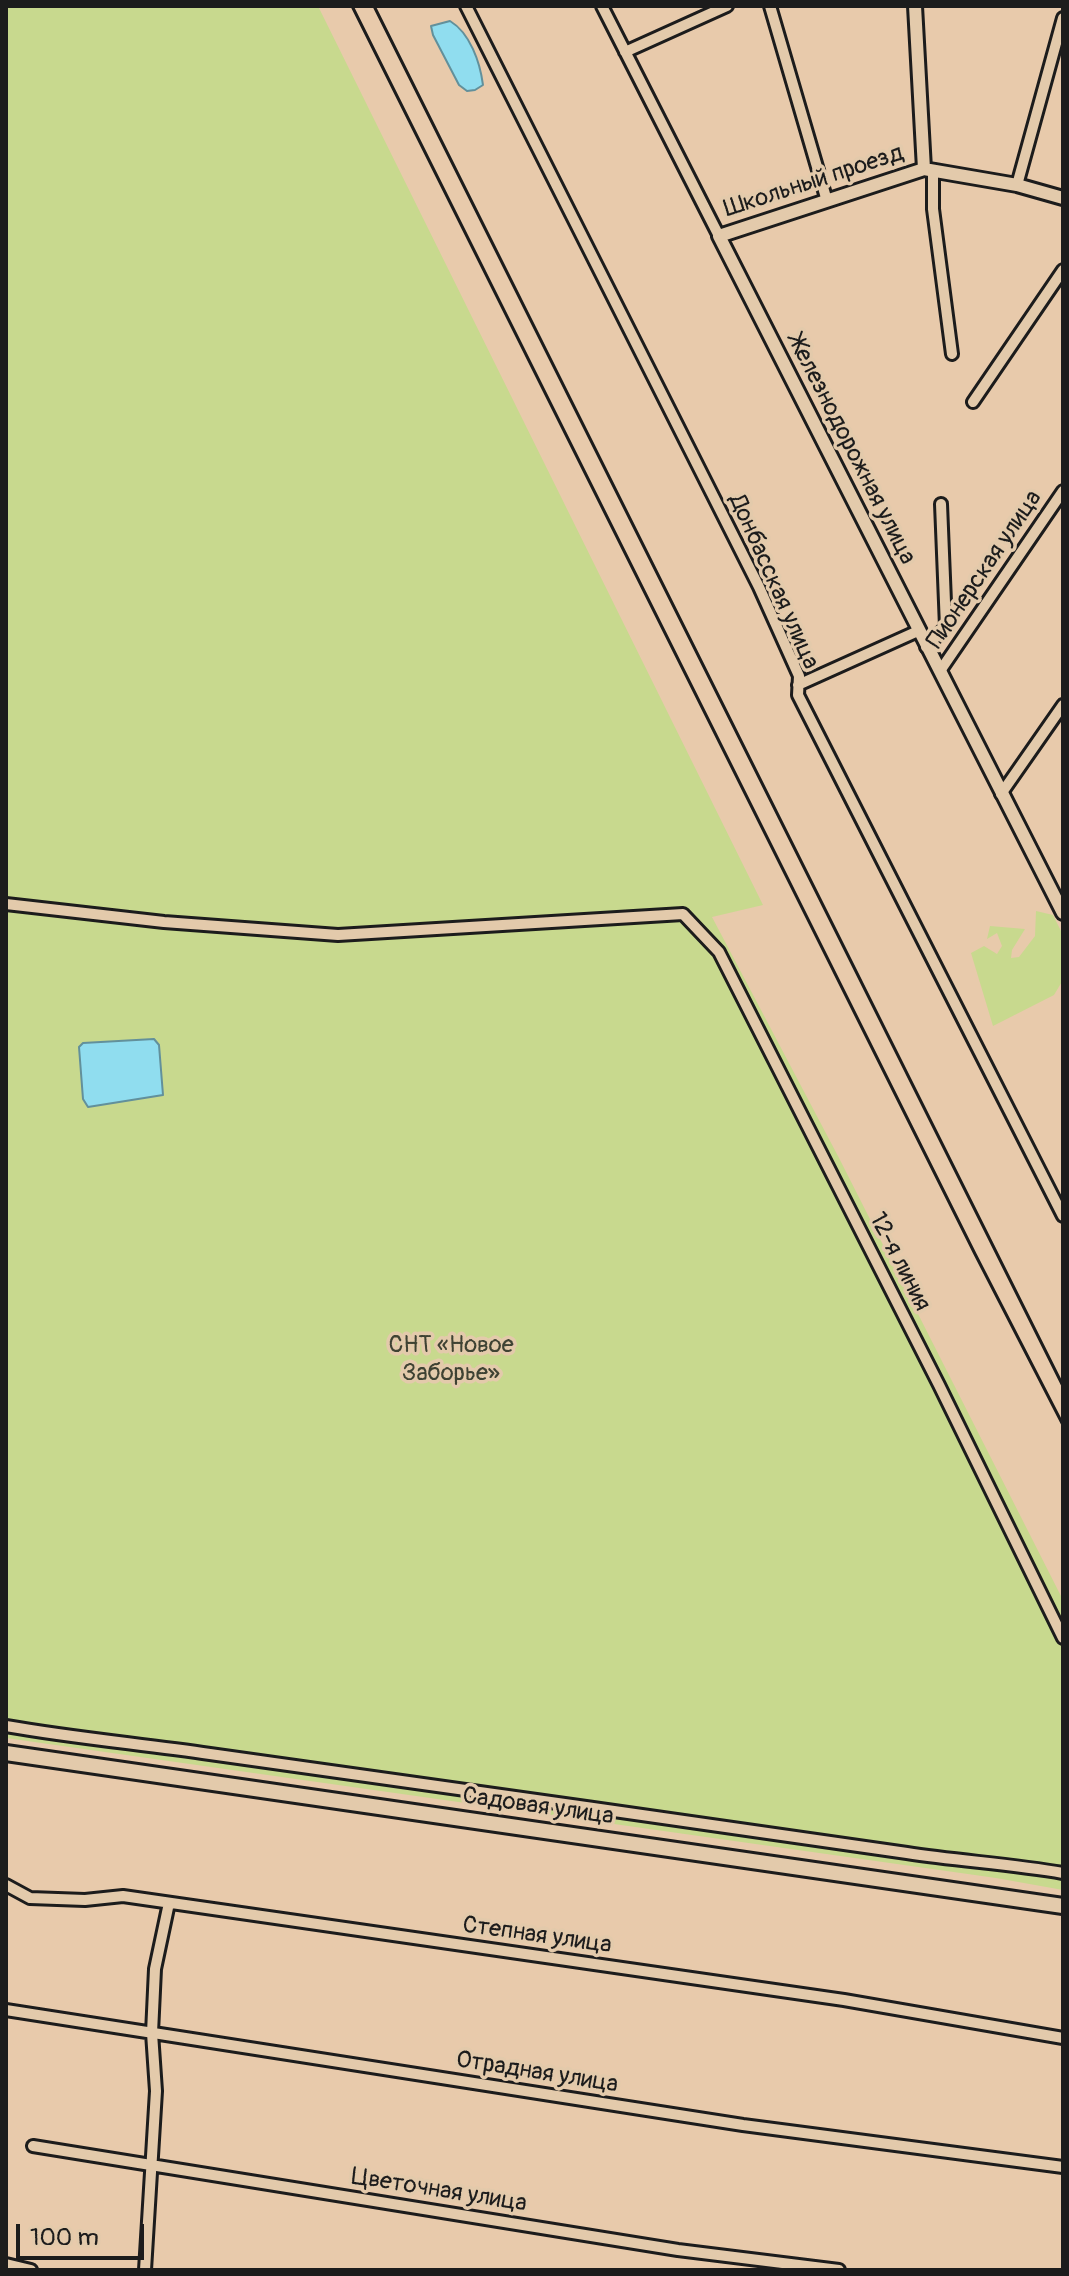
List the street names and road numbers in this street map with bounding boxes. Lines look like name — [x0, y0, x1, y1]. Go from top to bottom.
street label: Школьный проезд — [721, 139, 907, 225]
street label: Железнодорожная улица — [781, 331, 921, 569]
street label: Пионерская улица — [921, 485, 1049, 655]
street label: Донбасская улица — [722, 490, 824, 674]
street label: 12-я линия — [862, 1208, 936, 1316]
street label: Садовая улица — [461, 1782, 615, 1832]
street label: Степная улица — [461, 1911, 613, 1961]
street label: Отрадная улица — [454, 2046, 620, 2100]
street label: Цветочная улица — [349, 2163, 529, 2219]

